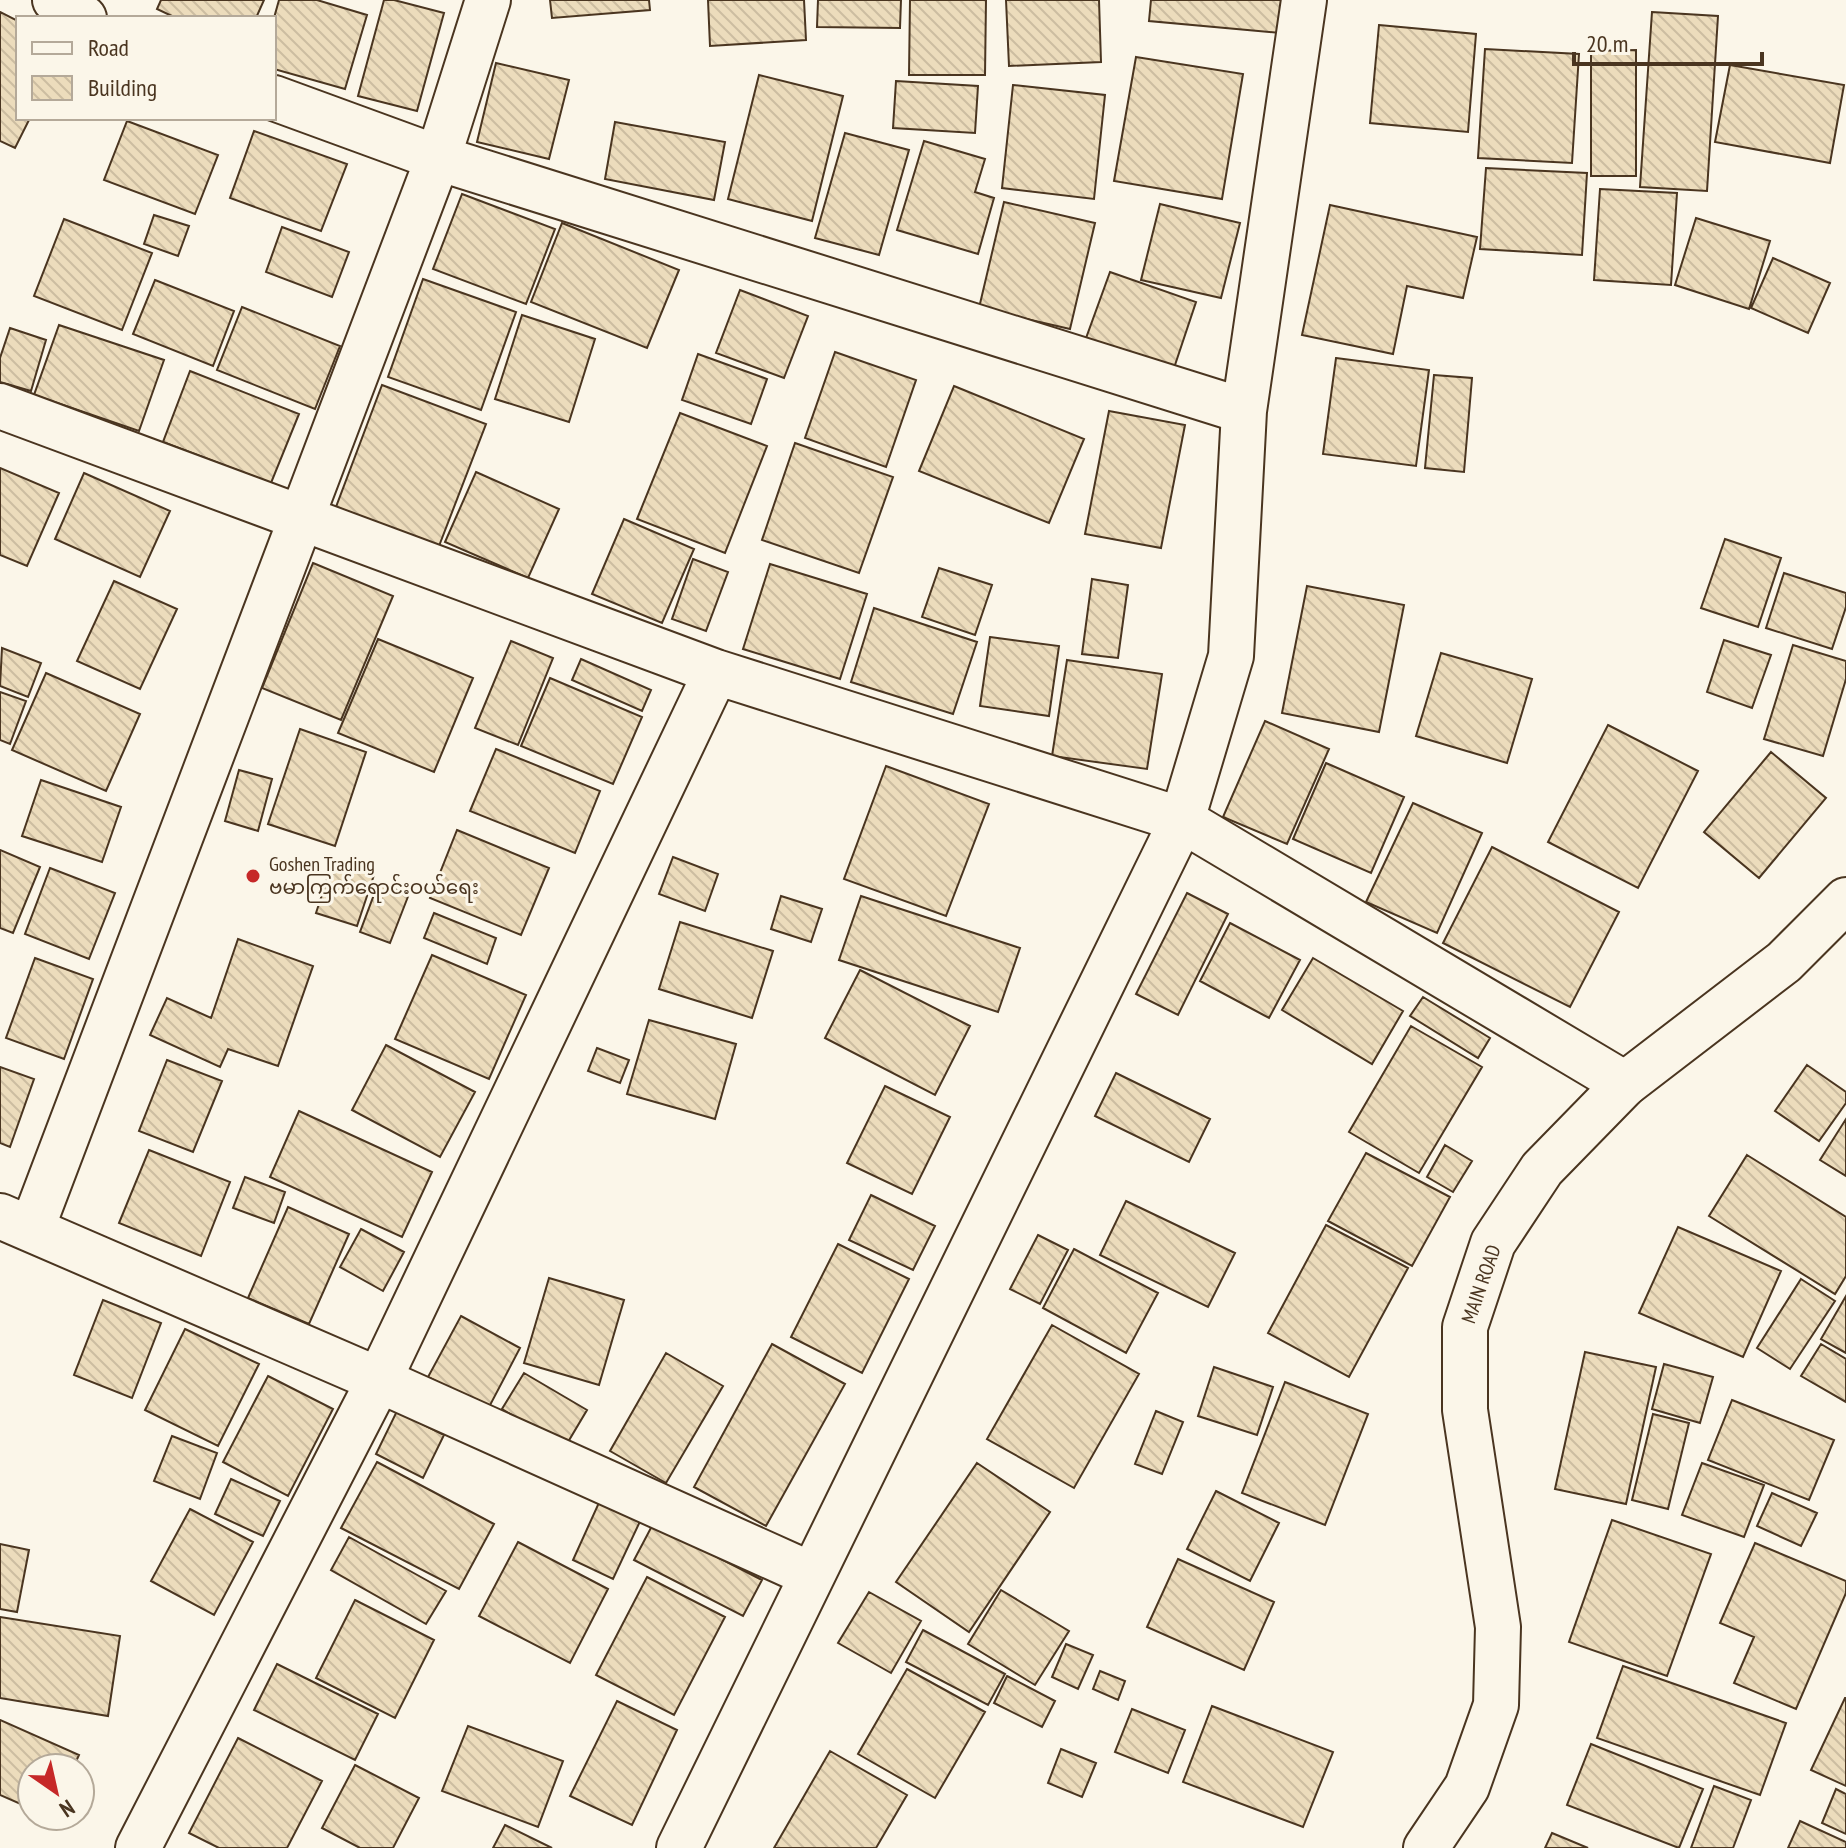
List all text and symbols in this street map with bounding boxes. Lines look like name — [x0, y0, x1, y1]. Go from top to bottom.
legend — [16, 16, 276, 120]
scale bar — [1574, 16, 1762, 66]
text: 20 m — [1586, 28, 1628, 59]
text: Road — [88, 32, 129, 63]
text: Building — [88, 72, 157, 103]
place label: Goshen Trading ဗမာကြက်ရောင်းဝယ်ရေး — [269, 851, 479, 903]
marker: Goshen Trading ဗမာကြက်ရောင်းဝယ်ရေး — [244, 867, 262, 885]
street label: MAIN ROAD — [1455, 1241, 1507, 1327]
north arrow — [16, 1752, 96, 1832]
text: N — [54, 1794, 80, 1824]

